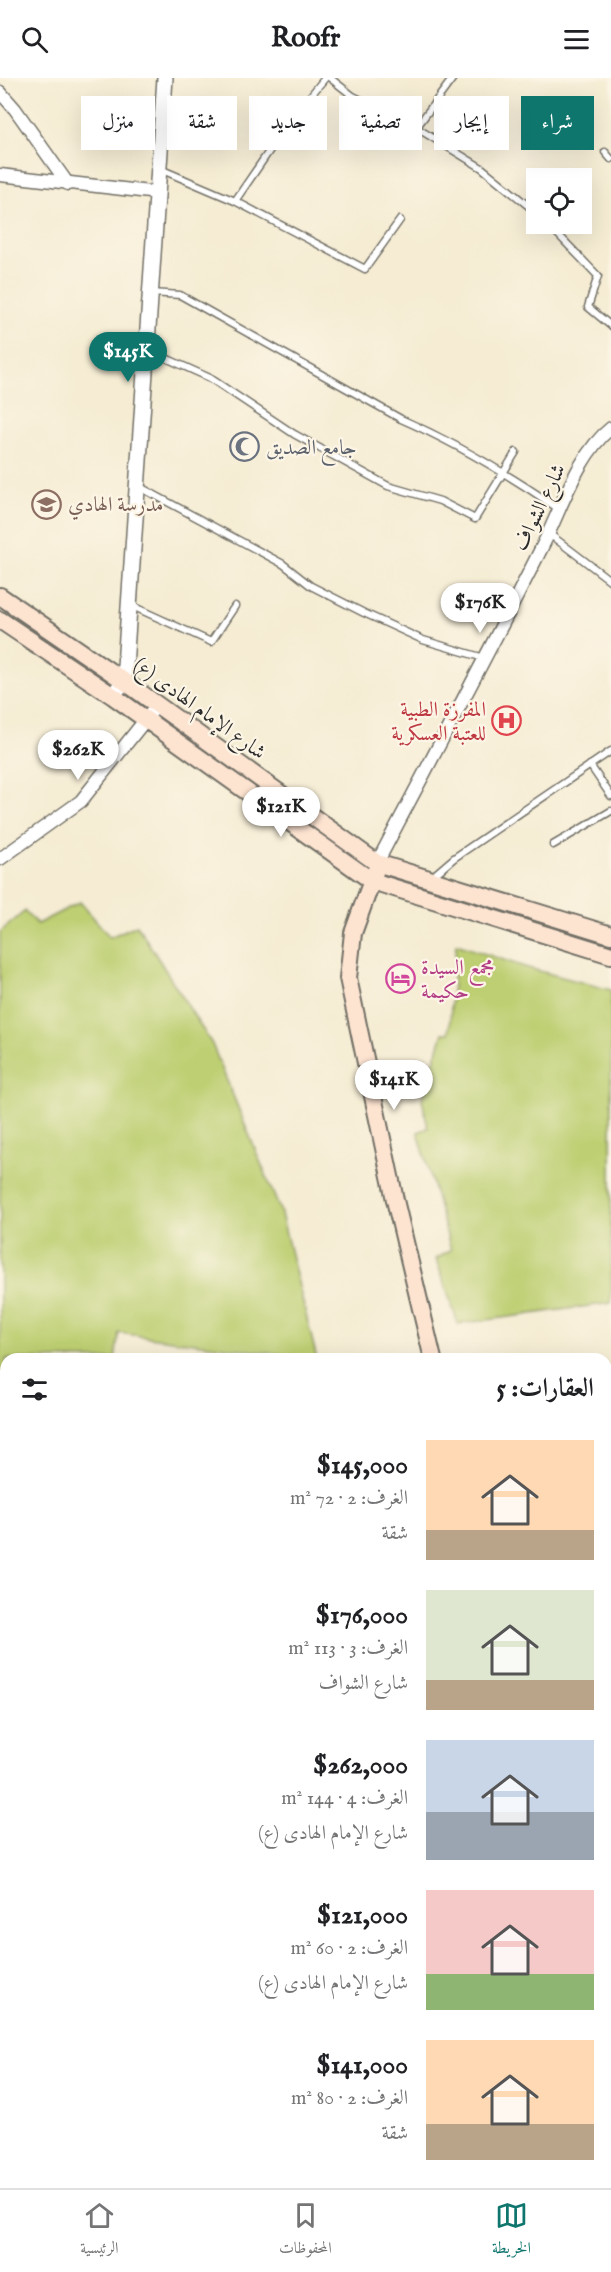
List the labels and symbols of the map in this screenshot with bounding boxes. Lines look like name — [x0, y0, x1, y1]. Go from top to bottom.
pin: $145K — [86, 332, 170, 383]
mosque icon: جامع الصديق — [229, 431, 261, 463]
place label: جامع الصديق — [266, 435, 357, 466]
street label: شارع الشواف — [508, 460, 576, 557]
school or university icon: مدرسة الهادي — [31, 488, 63, 520]
place label: مدرسة الهادي — [68, 492, 164, 520]
pin: $176K — [438, 583, 522, 634]
street label: شارع الإمام الهادی (ع) — [126, 652, 271, 769]
place label: المفرزة الطبية للعتبة العسكرية — [391, 697, 486, 748]
hospital icon: المفرزة الطبية للعتبة العسكرية — [491, 705, 523, 737]
pin: $262K — [36, 730, 120, 781]
pin: $121K — [239, 787, 323, 838]
place label: مجمع السيدة حكيمة — [421, 955, 494, 1006]
hotel icon: مجمع السيدة حكيمة — [384, 963, 416, 995]
pin: $141K — [352, 1060, 436, 1111]

